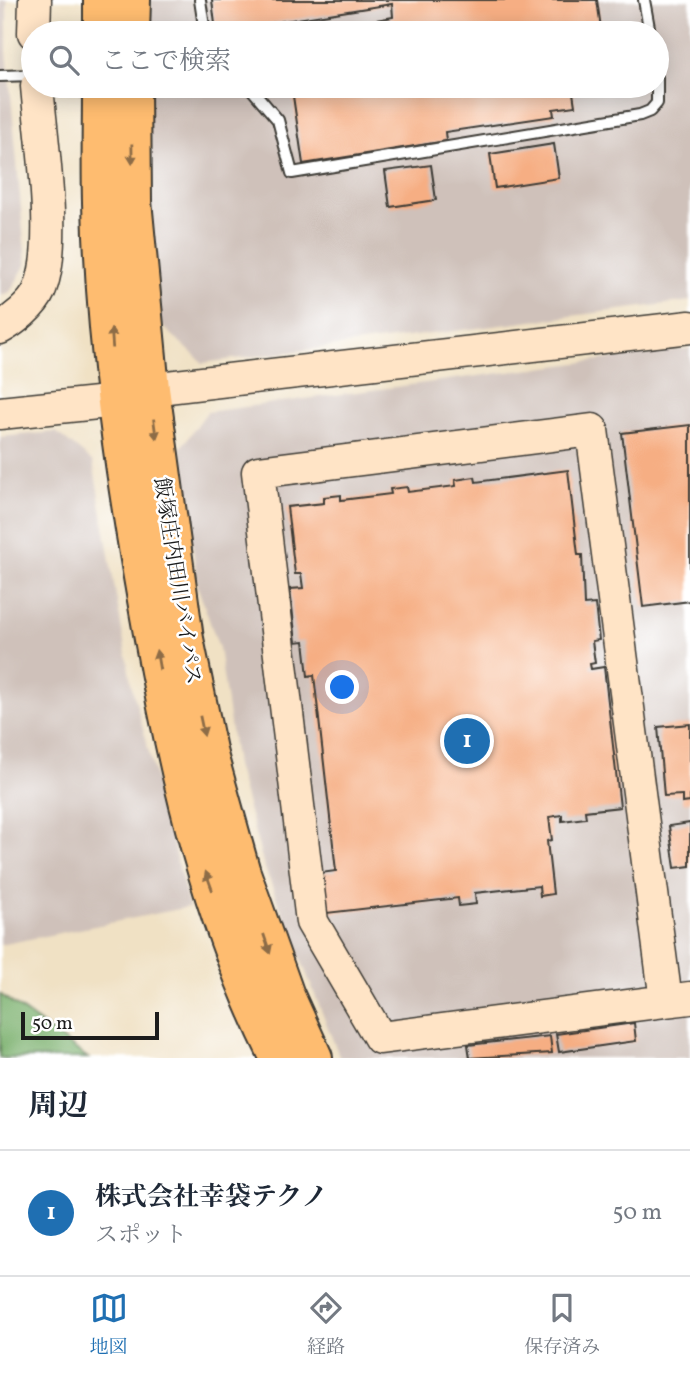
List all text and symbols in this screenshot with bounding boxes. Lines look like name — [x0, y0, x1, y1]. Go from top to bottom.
search box — [21, 21, 669, 98]
icon: search — [45, 41, 83, 79]
text: ここで検索 — [101, 44, 231, 80]
one-way arrow — [126, 143, 138, 165]
one-way arrow — [106, 326, 117, 348]
one-way arrow — [150, 418, 161, 440]
street label: 飯塚庄内田川バイパス — [146, 475, 207, 687]
one-way arrow — [152, 649, 163, 671]
your location — [325, 670, 359, 704]
one-way arrow — [197, 715, 208, 737]
pin: 1 — [444, 715, 490, 767]
one-way arrow — [203, 871, 214, 892]
one-way arrow — [261, 934, 272, 955]
scale bar — [21, 1009, 159, 1041]
text: 50 m — [32, 1011, 73, 1037]
text: 周辺 — [28, 1086, 88, 1128]
text: 株式会社幸袋テクノ — [95, 1180, 327, 1216]
text: 1 — [46, 1197, 56, 1229]
text: 50 m — [613, 1197, 662, 1229]
text: スポット — [95, 1220, 187, 1252]
tab: 地図 — [90, 1289, 128, 1361]
tab: 経路 — [307, 1289, 345, 1361]
tab: 保存済み — [524, 1289, 600, 1361]

